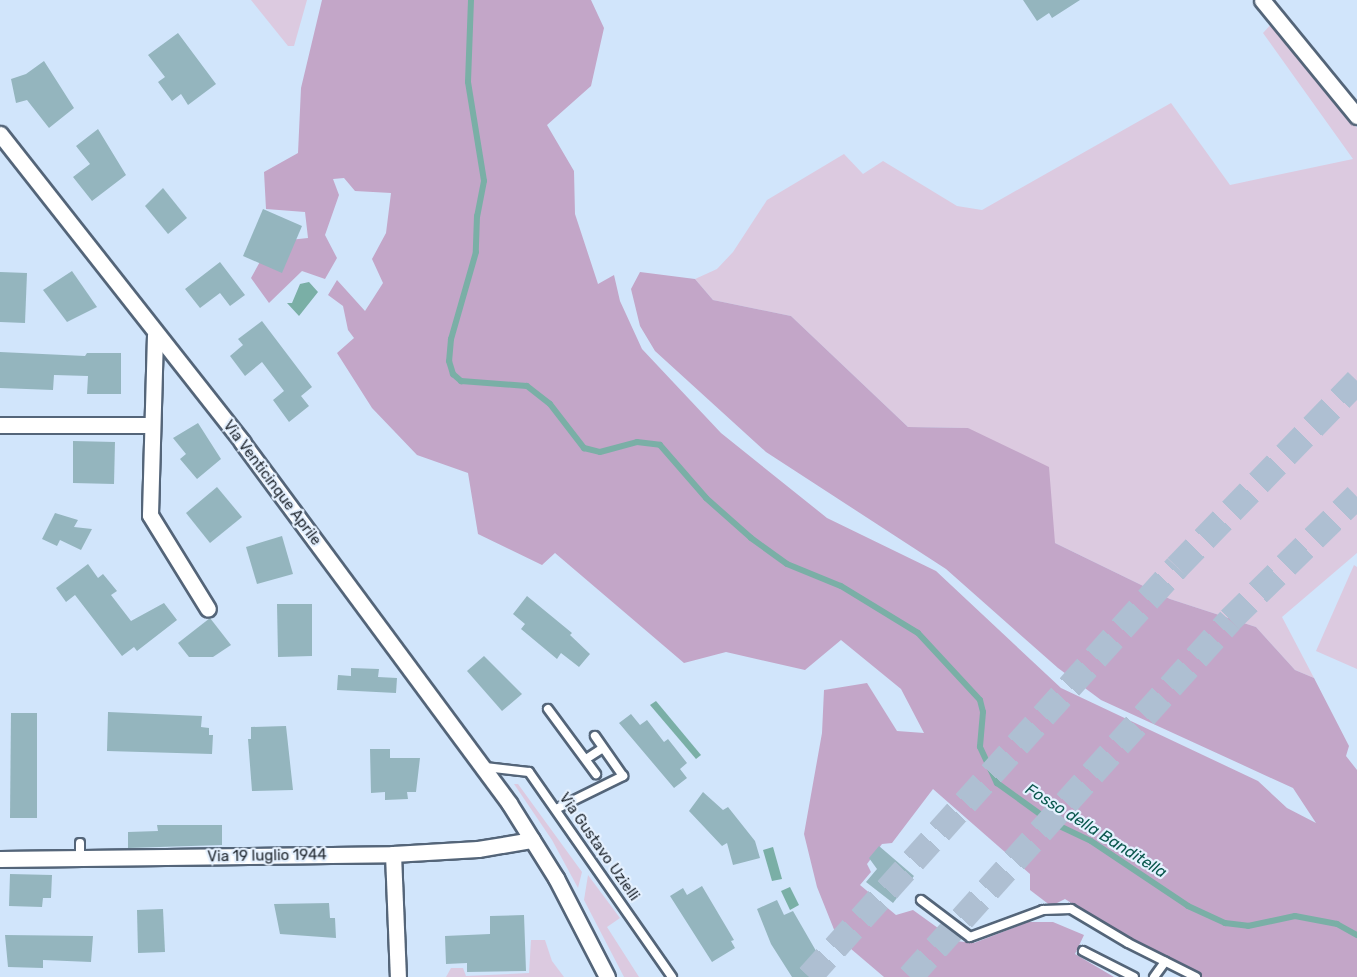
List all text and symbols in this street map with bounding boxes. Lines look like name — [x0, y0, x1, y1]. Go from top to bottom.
street label: Via Venticinque Aprile — [219, 417, 325, 549]
water label: Fosso della Banditella — [1022, 780, 1170, 882]
street label: Via Gustavo Uzielli — [555, 790, 643, 904]
street label: Via 19 luglio 1944 — [207, 846, 327, 866]

